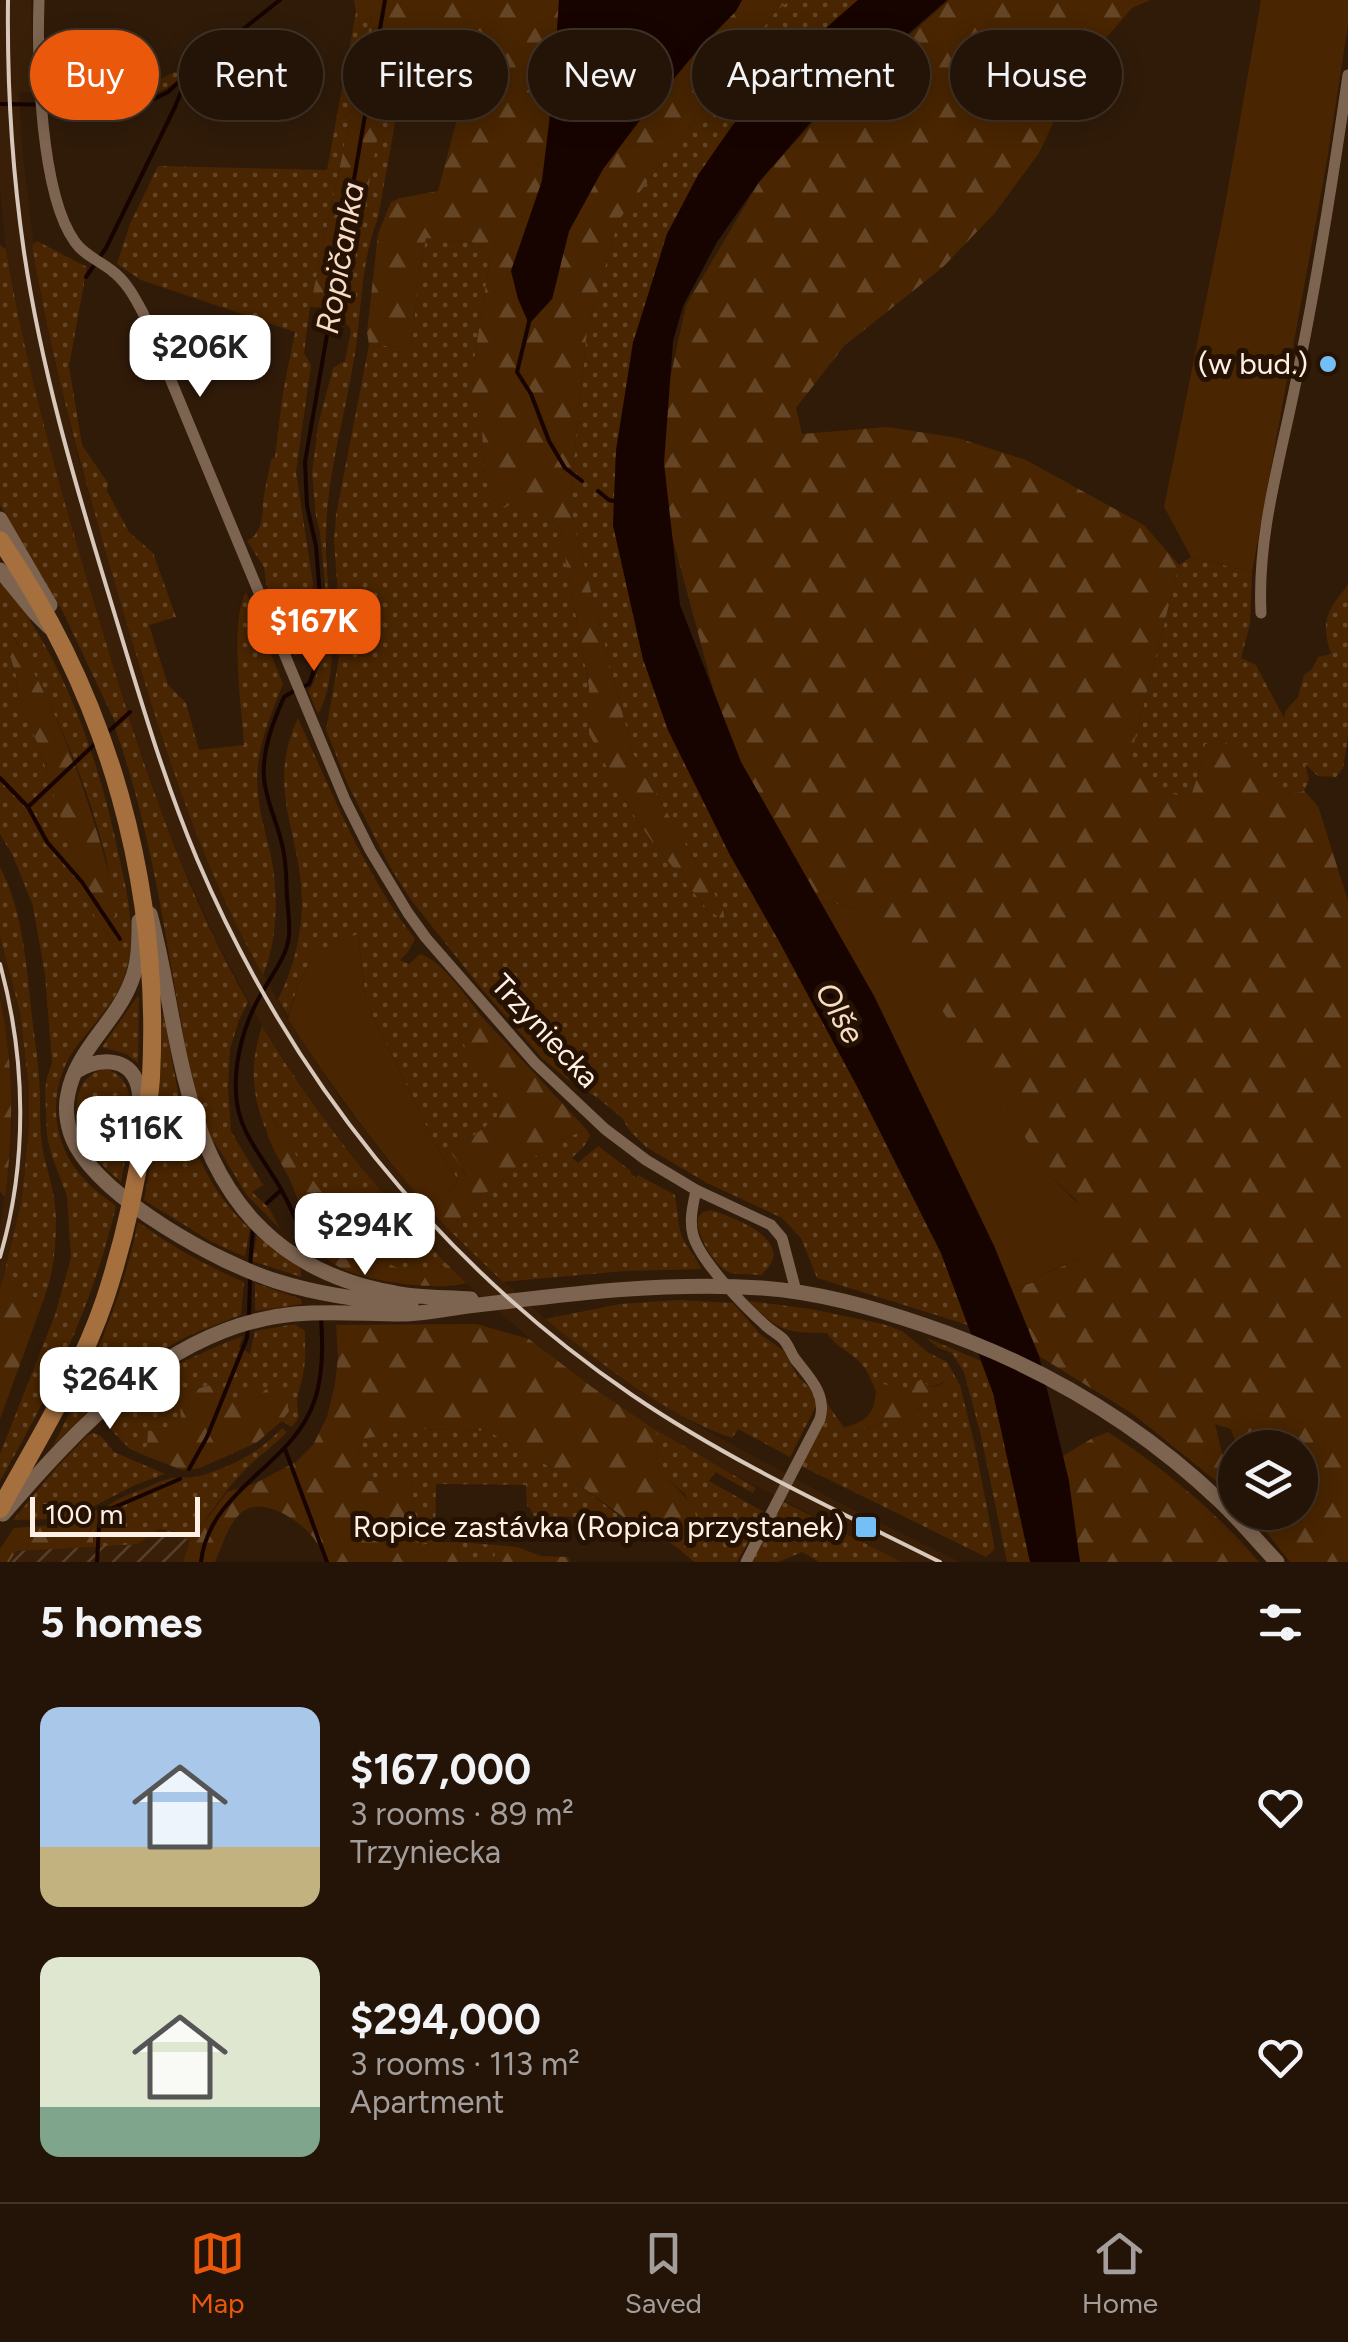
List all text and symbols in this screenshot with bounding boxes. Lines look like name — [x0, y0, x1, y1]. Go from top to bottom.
chip: Buy — [30, 30, 159, 120]
chip: Rent — [179, 30, 323, 120]
chip: Filters — [343, 30, 508, 120]
chip: New — [528, 30, 672, 120]
chip: Apartment — [692, 30, 930, 120]
chip: House — [950, 30, 1122, 120]
water label: Ropičanka — [308, 179, 372, 337]
pin: $206K — [130, 315, 270, 400]
text: $206K — [152, 328, 248, 366]
place label: (w bud.) — [1198, 345, 1308, 382]
marker: (w bud.) — [1317, 353, 1339, 375]
pin: $167K — [244, 589, 384, 674]
text: $167K — [270, 602, 358, 640]
street label: Trzyniecka — [484, 966, 607, 1095]
water label: Olše — [807, 976, 873, 1050]
pin: $116K — [71, 1096, 211, 1181]
text: $116K — [99, 1109, 183, 1147]
pin: $294K — [295, 1193, 435, 1278]
text: $294K — [317, 1206, 413, 1244]
pin: $264K — [40, 1347, 180, 1432]
text: $264K — [62, 1360, 158, 1398]
map controls — [1218, 1430, 1318, 1530]
button: layers — [1218, 1430, 1318, 1530]
scale bar — [30, 1492, 200, 1536]
text: 100 m — [45, 1497, 123, 1531]
place label: Ropice zastávka (Ropica przystanek) — [353, 1508, 844, 1545]
marker: Ropice zastávka (Ropica przystanek) — [853, 1514, 879, 1540]
icon: filters — [1253, 1595, 1308, 1650]
text: 5 homes — [40, 1597, 202, 1648]
text: $167,000 — [350, 1744, 531, 1795]
icon: home — [120, 1747, 240, 1867]
icon: heart — [1253, 1780, 1308, 1835]
text: 3 rooms · 89 m² — [350, 1795, 574, 1833]
text: Trzyniecka — [350, 1833, 501, 1871]
text: $294,000 — [350, 1994, 541, 2045]
icon: home — [120, 1997, 240, 2117]
icon: heart — [1253, 2030, 1308, 2085]
text: 3 rooms · 113 m² — [350, 2045, 580, 2083]
text: Apartment — [350, 2083, 504, 2121]
tab: Map — [190, 2226, 245, 2320]
tab: Saved — [625, 2226, 702, 2320]
tab: Home — [1082, 2226, 1158, 2320]

